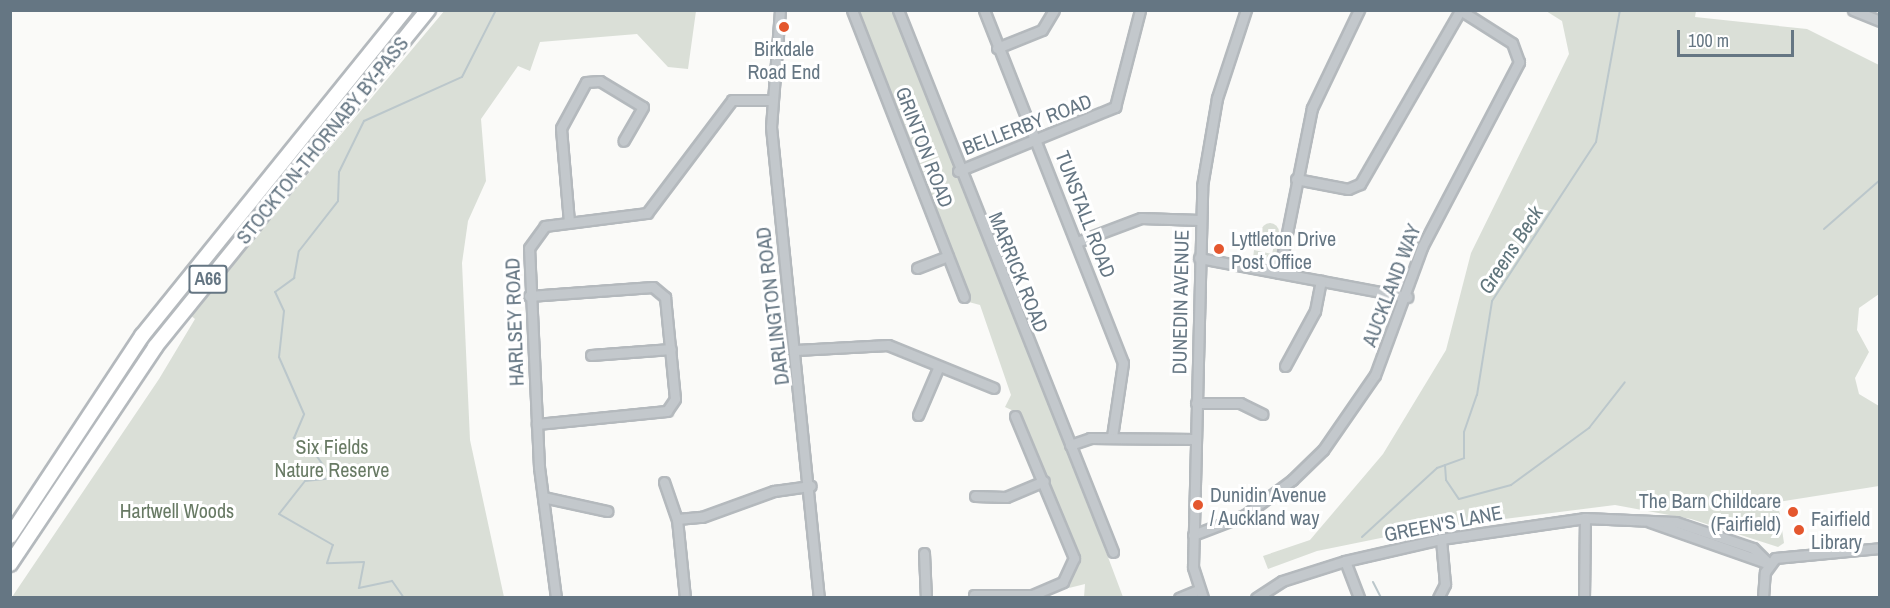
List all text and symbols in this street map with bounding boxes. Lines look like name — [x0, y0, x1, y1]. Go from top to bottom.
scale bar — [1680, 18, 1797, 56]
marker: Birkdale Road End — [777, 20, 791, 34]
text: 100 m — [1688, 28, 1729, 53]
street label: STOCKTON-THORNABY BY-PASS — [231, 31, 413, 249]
place label: Birkdale Road End — [748, 36, 820, 83]
street label: GRINTON ROAD — [891, 83, 959, 211]
street label: BELLERBY ROAD — [959, 88, 1095, 160]
street label: TUNSTALL ROAD — [1051, 147, 1121, 281]
water label: Greens Beck — [1473, 201, 1549, 299]
street label: MARRICK ROAD — [984, 208, 1054, 336]
street label: AUCKLAND WAY — [1357, 220, 1425, 350]
street label: DARLINGTON ROAD — [750, 226, 794, 386]
place label: Lyttleton Drive Post Office — [1231, 226, 1336, 273]
street label: DUNEDIN AVENUE — [1167, 229, 1193, 375]
marker: Lyttleton Drive Post Office — [1212, 242, 1226, 256]
street label: HARLSEY ROAD — [500, 257, 528, 387]
road number: A66 — [187, 264, 229, 294]
park label: Six Fields Nature Reserve — [275, 435, 389, 482]
place label: Dunidin Avenue / Auckland way — [1210, 482, 1327, 529]
place label: The Barn Childcare (Fairfield) — [1639, 488, 1781, 535]
park label: Hartwell Woods — [120, 498, 234, 522]
marker: Dunidin Avenue / Auckland way — [1191, 498, 1205, 512]
street label: GREEN'S LANE — [1382, 500, 1504, 546]
marker: The Barn Childcare (Fairfield) — [1786, 505, 1800, 519]
place label: Fairfield Library — [1811, 506, 1870, 553]
marker: Fairfield Library — [1792, 523, 1806, 537]

